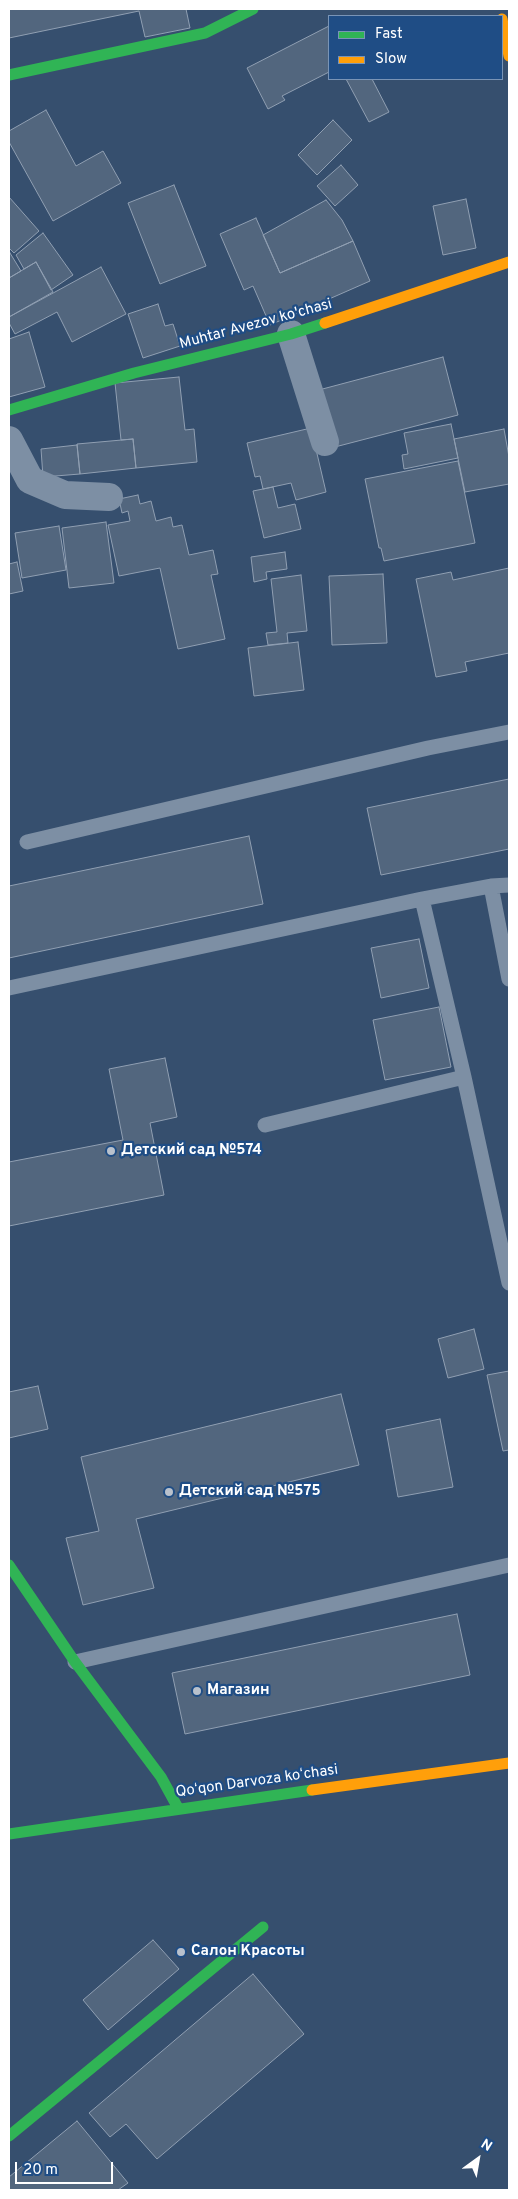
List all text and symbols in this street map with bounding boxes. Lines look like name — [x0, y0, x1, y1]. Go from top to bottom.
legend — [328, 15, 503, 80]
text: Fast — [375, 25, 403, 44]
text: Slow — [375, 50, 407, 69]
street label: Muhtar Avezov ko'chasi — [178, 296, 334, 354]
place label: Детский сад №574 — [121, 1142, 262, 1160]
marker: Детский сад №574 — [105, 1145, 117, 1157]
place label: Детский сад №575 — [179, 1483, 321, 1501]
marker: Детский сад №575 — [163, 1486, 175, 1498]
place label: Магазин — [207, 1682, 270, 1700]
marker: Магазин — [191, 1685, 203, 1697]
street label: Qoʻqon Darvoza koʻchasi — [175, 1762, 339, 1802]
place label: Салон Красоты — [191, 1943, 305, 1961]
marker: Салон Красоты — [175, 1946, 187, 1958]
north arrow — [453, 2134, 503, 2184]
text: N — [477, 2136, 495, 2156]
scale bar — [18, 2152, 115, 2184]
text: 20 m — [23, 2161, 58, 2180]

